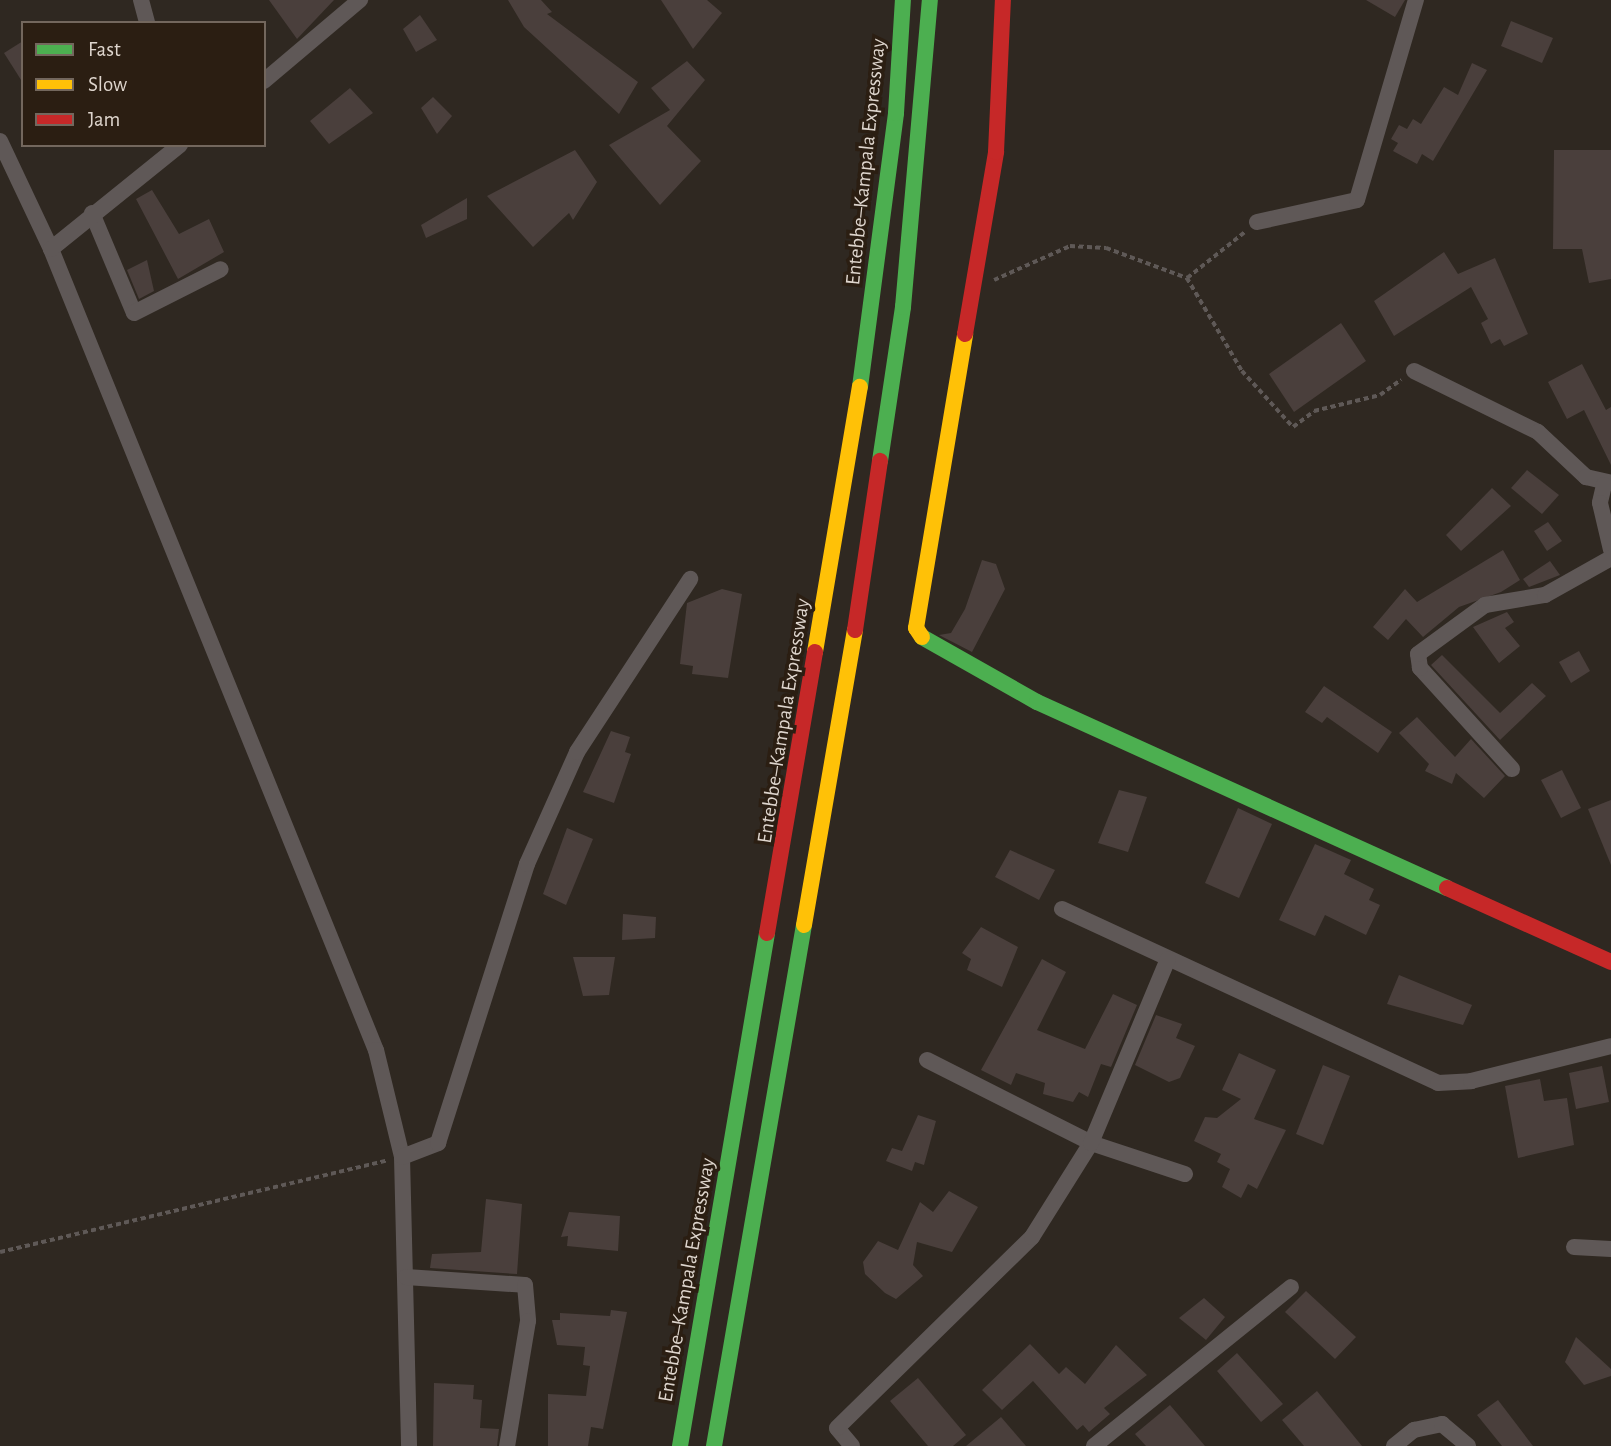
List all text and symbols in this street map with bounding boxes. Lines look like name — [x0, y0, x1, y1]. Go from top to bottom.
legend — [21, 21, 266, 147]
street label: Entebbe–Kampala Expressway — [841, 38, 891, 286]
text: Fast — [88, 39, 121, 60]
text: Slow — [88, 74, 127, 95]
text: Jam — [88, 109, 120, 130]
street label: Entebbe–Kampala Expressway — [752, 597, 816, 845]
street label: Entebbe–Kampala Expressway — [653, 1156, 721, 1404]

